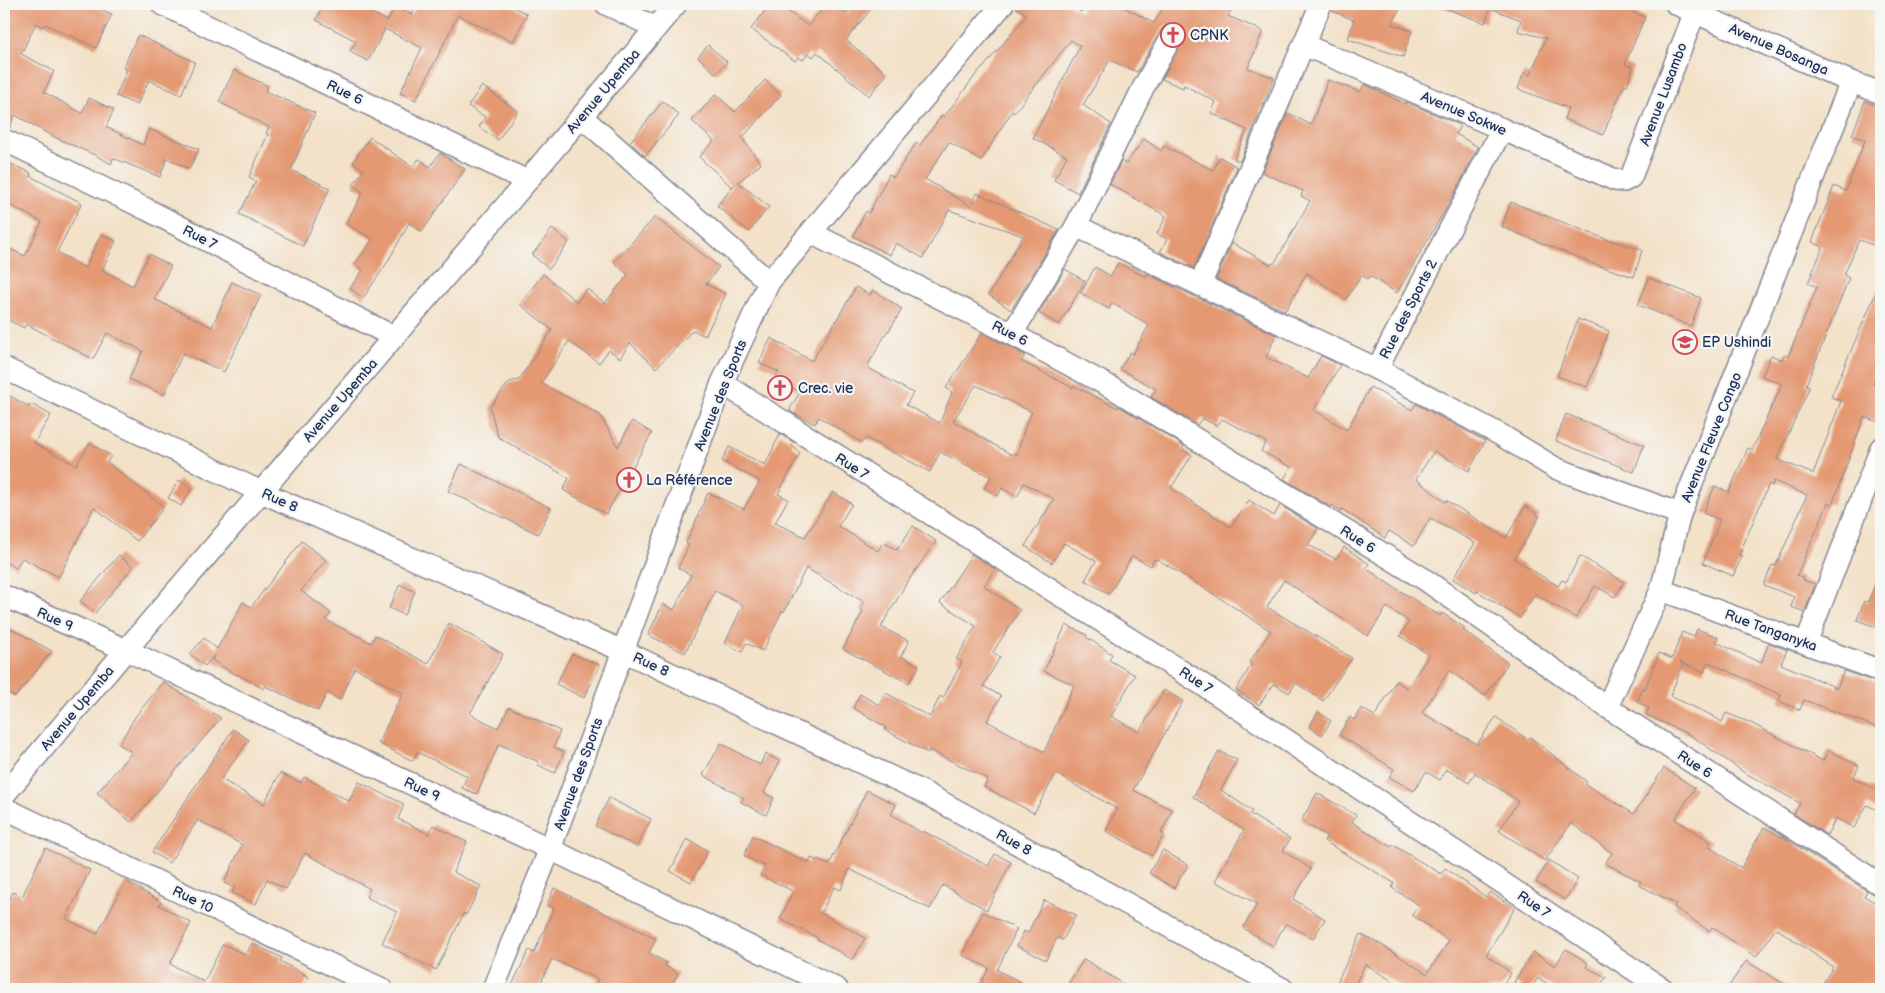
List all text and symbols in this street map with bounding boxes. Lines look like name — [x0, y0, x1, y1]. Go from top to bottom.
street label: Avenue Bosanga — [1726, 20, 1831, 79]
church icon: CPNK — [1160, 22, 1186, 48]
place label: CPNK — [1190, 27, 1229, 44]
street label: Avenue Lusambo — [1636, 40, 1691, 148]
street label: Avenue Upemba — [563, 46, 644, 137]
street label: Rue 6 — [324, 76, 366, 109]
street label: Avenue Sokwe — [1418, 88, 1509, 139]
street label: Rue 7 — [180, 222, 220, 253]
street label: Rue des Sports 2 — [1376, 256, 1441, 362]
street label: Rue 6 — [989, 317, 1031, 350]
school or university icon: EP Ushindi — [1672, 329, 1698, 355]
place label: EP Ushindi — [1702, 334, 1771, 351]
street label: Avenue des Sports — [690, 337, 751, 453]
street label: Avenue Upemba — [300, 355, 381, 446]
street label: Avenue Fleuve Congo — [1678, 370, 1745, 505]
church icon: Crec. vie — [767, 375, 793, 401]
place label: Crec. vie — [798, 380, 853, 397]
street label: Rue 7 — [832, 450, 872, 483]
church icon: La Référence — [616, 467, 642, 493]
place label: La Référence — [646, 472, 733, 489]
street label: Rue 8 — [259, 485, 301, 516]
street label: Rue 6 — [1337, 522, 1379, 557]
street label: Rue 9 — [34, 604, 76, 635]
street label: Rue Tanganyka — [1722, 606, 1819, 655]
street label: Rue 8 — [630, 649, 672, 680]
street label: Avenue Upemba — [37, 663, 118, 754]
street label: Rue 7 — [1176, 663, 1216, 698]
street label: Avenue des Sports — [550, 716, 607, 833]
street label: Rue 6 — [1674, 747, 1716, 782]
street label: Rue 9 — [401, 774, 443, 805]
street label: Rue 8 — [993, 826, 1034, 859]
street label: Rue 10 — [170, 882, 216, 917]
street label: Rue 7 — [1514, 887, 1554, 922]

